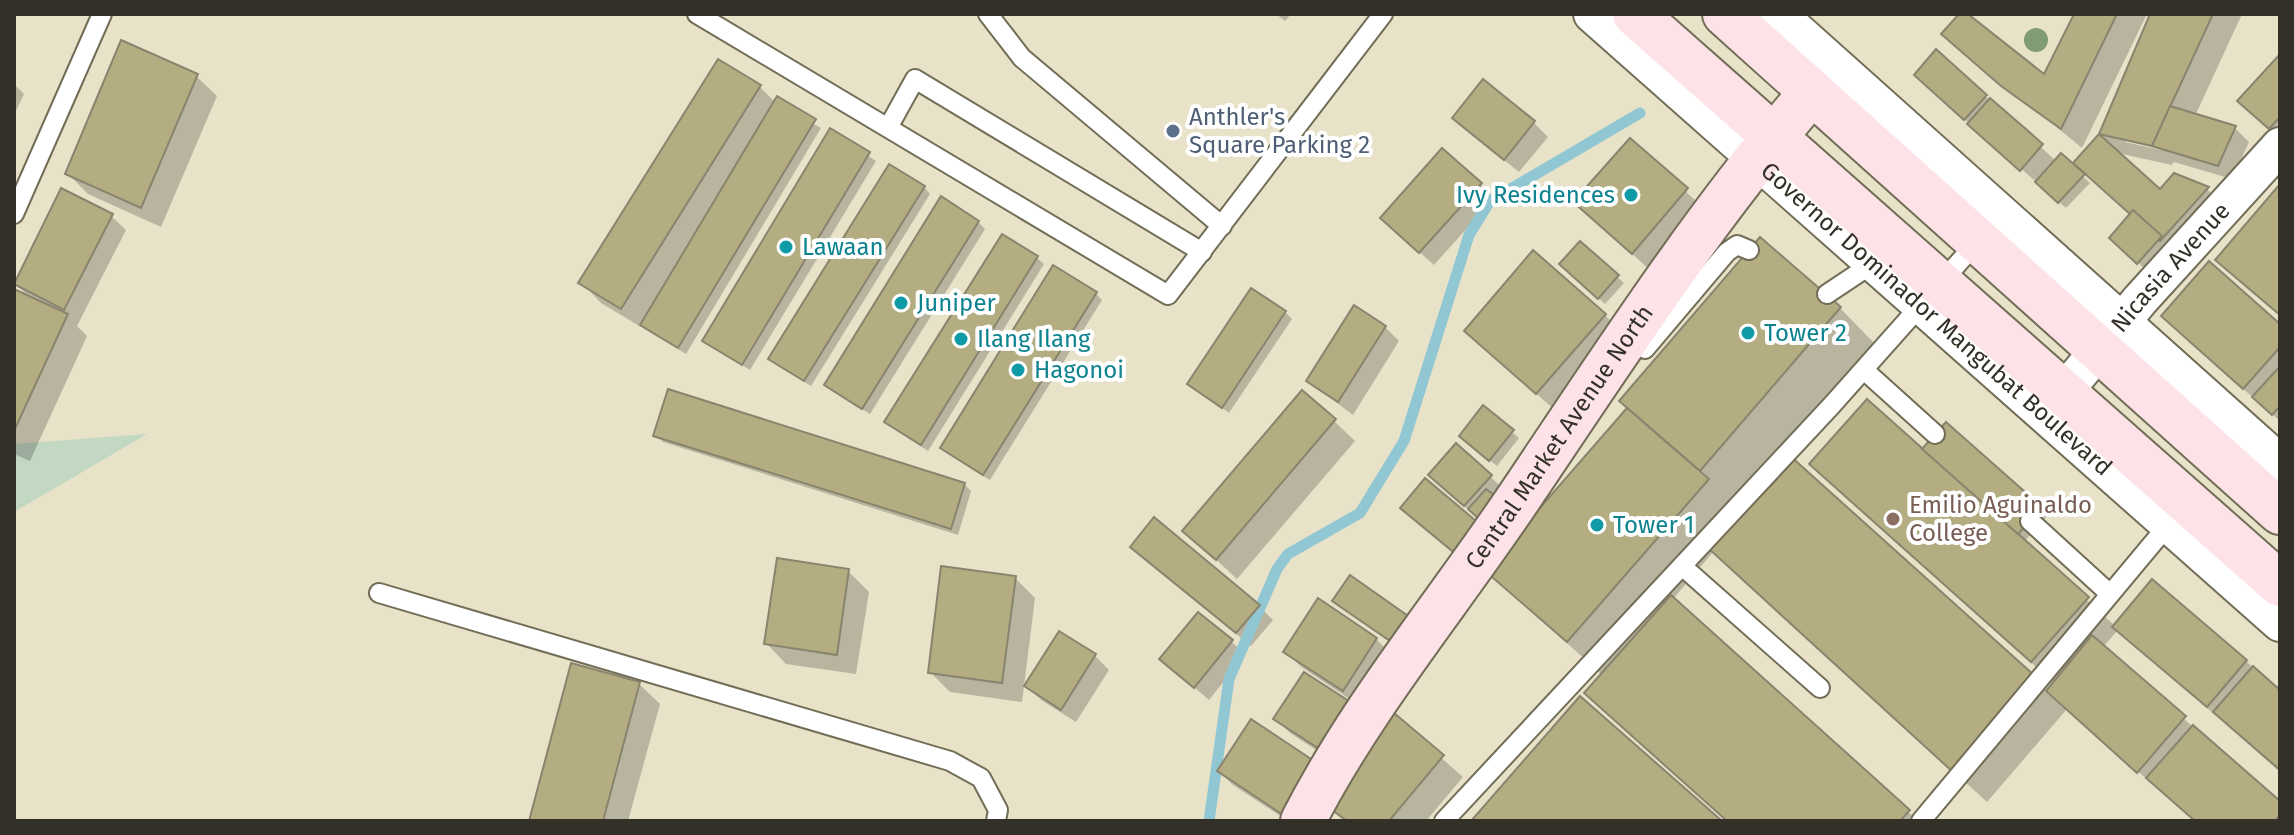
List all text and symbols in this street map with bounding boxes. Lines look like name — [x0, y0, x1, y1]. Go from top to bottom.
place label: Anthler's Square Parking 2 — [1189, 103, 1370, 159]
marker: Anthler's Square Parking 2 — [1164, 122, 1182, 140]
street label: Governor Dominador Mangubat Boulevard — [1755, 156, 2118, 481]
place label: Ivy Residences — [1456, 181, 1615, 209]
marker: Ivy Residences — [1622, 186, 1640, 204]
street label: Nicasia Avenue — [2105, 197, 2236, 338]
place label: Lawaan — [802, 233, 884, 261]
marker: Lawaan — [777, 238, 795, 256]
place label: Juniper — [917, 289, 996, 317]
marker: Juniper — [892, 294, 910, 312]
street label: Central Market Avenue North — [1460, 300, 1659, 574]
place label: Tower 2 — [1764, 319, 1847, 347]
marker: Tower 2 — [1739, 324, 1757, 342]
place label: Ilang Ilang — [977, 325, 1091, 353]
marker: Ilang Ilang — [952, 330, 970, 348]
place label: Hagonoi — [1034, 356, 1124, 384]
marker: Hagonoi — [1009, 361, 1027, 379]
place label: Emilio Aguinaldo College — [1909, 491, 2092, 547]
marker: Emilio Aguinaldo College — [1884, 510, 1902, 528]
place label: Tower 1 — [1613, 511, 1694, 539]
marker: Tower 1 — [1588, 516, 1606, 534]

